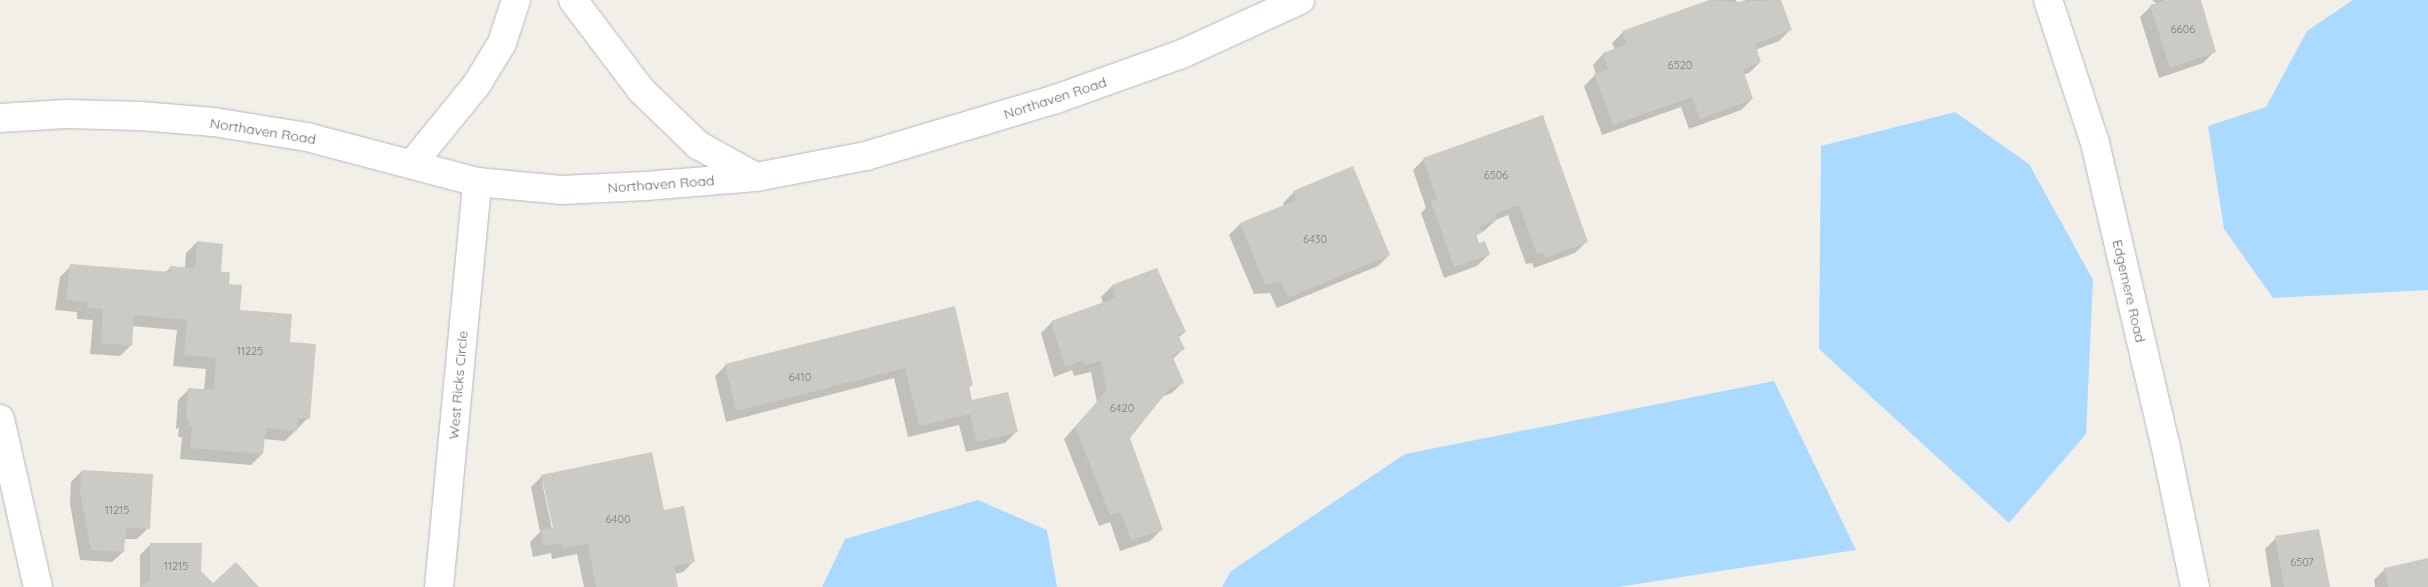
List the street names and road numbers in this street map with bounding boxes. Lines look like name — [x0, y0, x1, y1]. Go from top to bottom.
street label: Northaven Road — [1002, 73, 1108, 123]
street label: Northaven Road — [209, 114, 317, 148]
street label: Northaven Road — [607, 172, 715, 196]
street label: Edgemere Road — [2109, 238, 2149, 344]
street label: West Ricks Circle — [445, 330, 471, 440]

